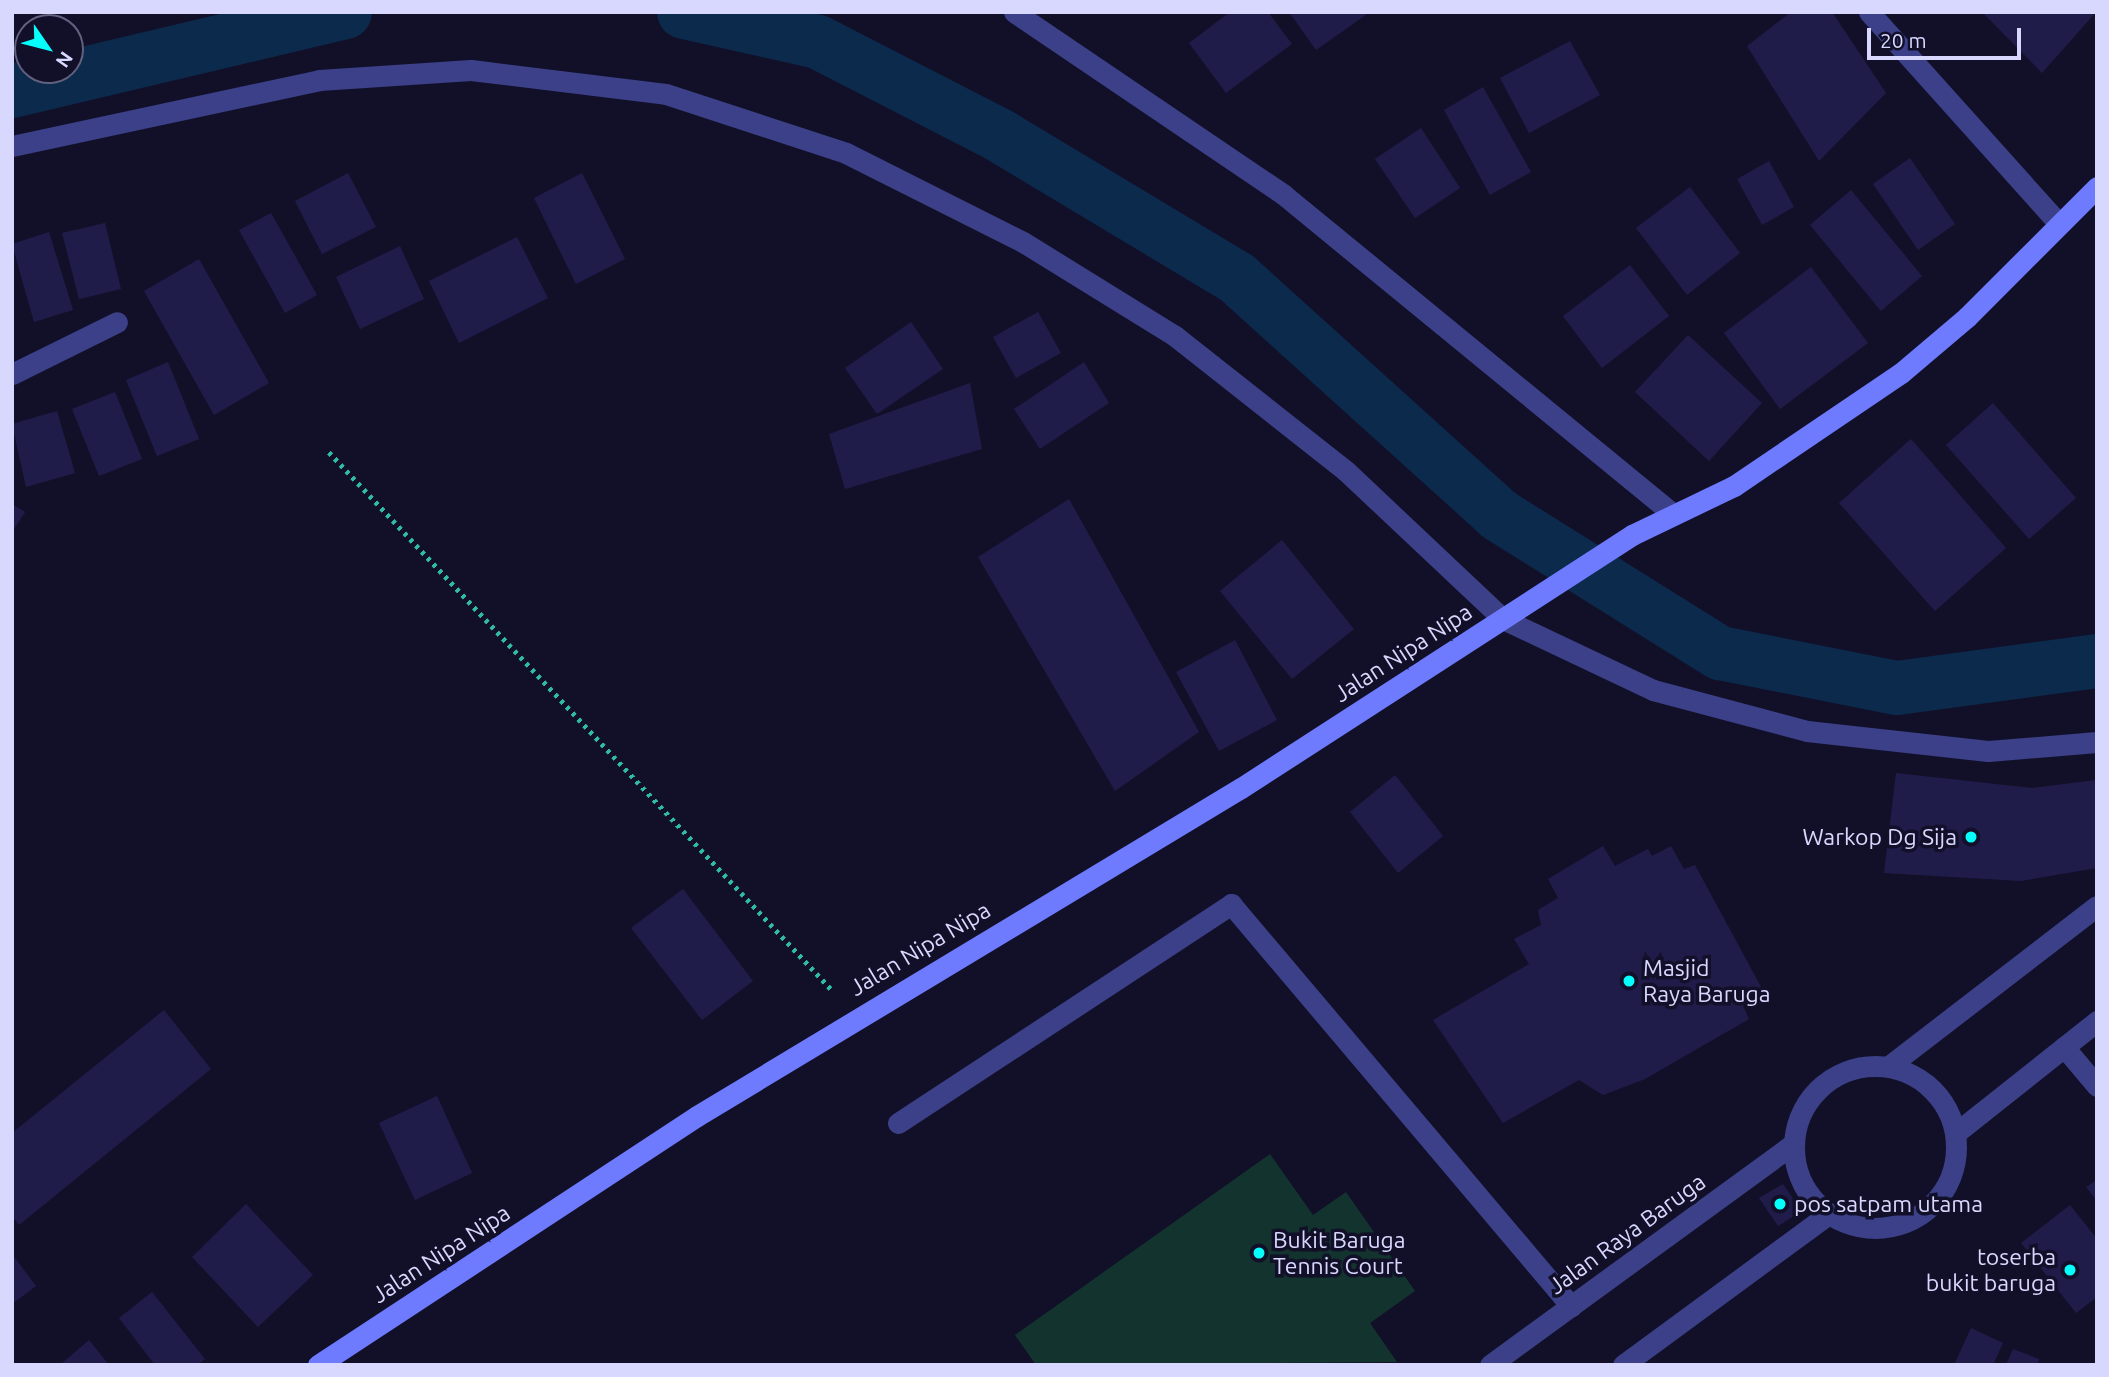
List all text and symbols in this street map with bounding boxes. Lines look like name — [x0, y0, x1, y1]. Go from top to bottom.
north arrow — [14, 14, 84, 84]
scale bar — [1871, 14, 2025, 58]
text: 20 m — [1880, 28, 1927, 52]
text: N — [51, 48, 78, 72]
street label: Jalan Nipa Nipa — [1329, 598, 1477, 708]
place label: Warkop Dg Sija — [1803, 823, 1957, 851]
marker: Warkop Dg Sija — [1963, 829, 1979, 845]
street label: Jalan Nipa Nipa — [845, 896, 995, 1002]
place label: Masjid Raya Baruga — [1643, 954, 1771, 1008]
marker: Masjid Raya Baruga — [1621, 973, 1637, 989]
street label: Jalan Raya Baruga — [1543, 1168, 1711, 1300]
place label: pos satpam utama — [1794, 1190, 1983, 1218]
marker: pos satpam utama — [1772, 1196, 1788, 1212]
street label: Jalan Nipa Nipa — [367, 1199, 515, 1309]
place label: Bukit Baruga Tennis Court — [1273, 1226, 1406, 1280]
place label: toserba bukit baruga — [1926, 1243, 2056, 1297]
marker: Bukit Baruga Tennis Court — [1251, 1245, 1267, 1261]
marker: toserba bukit baruga — [2062, 1262, 2078, 1278]

